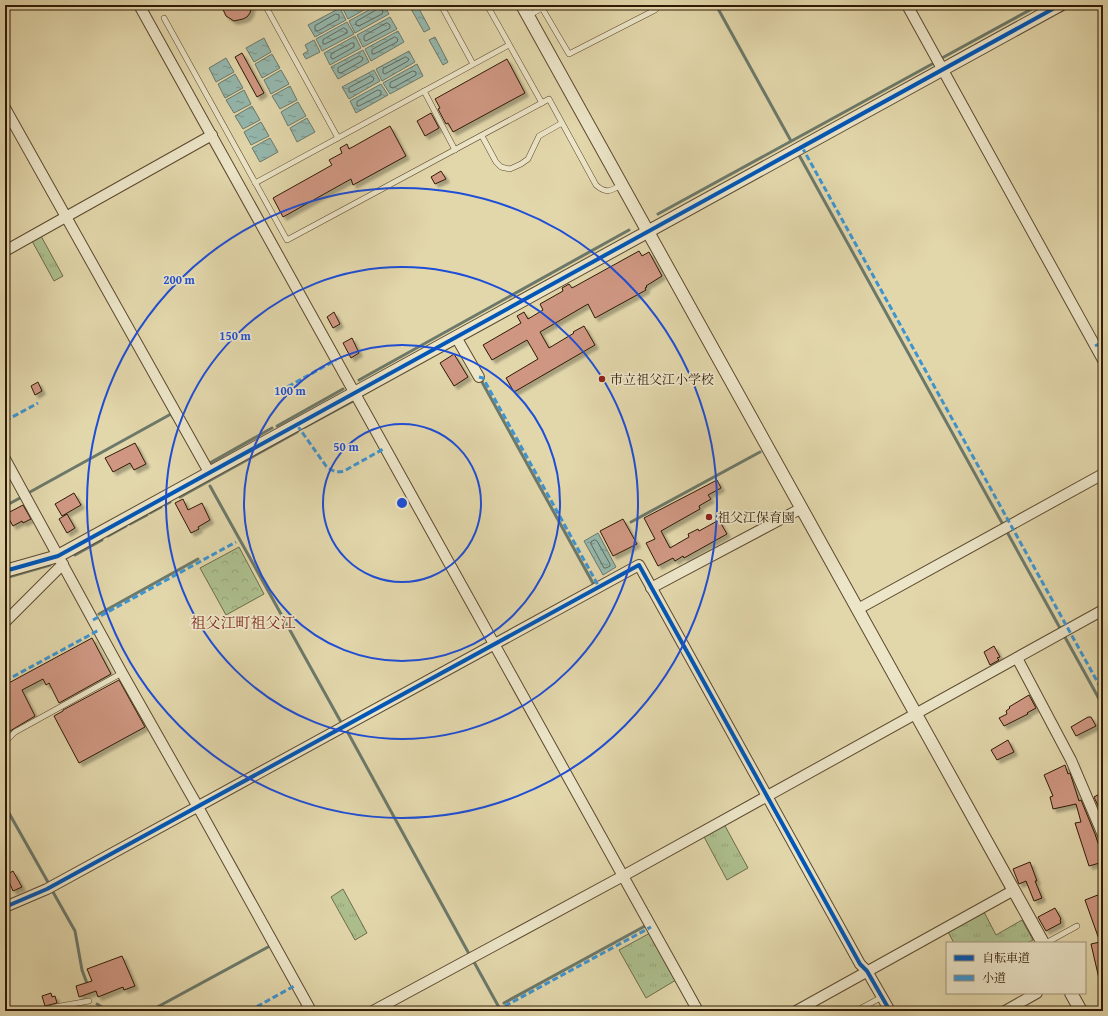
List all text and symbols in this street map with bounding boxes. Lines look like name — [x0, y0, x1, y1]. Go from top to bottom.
text: 200 m — [163, 271, 196, 288]
text: 150 m — [219, 327, 252, 344]
place label: 市立祖父江小学校 — [610, 370, 714, 389]
marker: 市立祖父江小学校 — [597, 374, 607, 384]
text: 100 m — [274, 382, 307, 399]
text: 50 m — [333, 438, 359, 455]
centre of rings — [395, 496, 409, 510]
place label: 祖父江保育園 — [717, 508, 795, 527]
marker: 祖父江保育園 — [704, 512, 714, 522]
district label: 祖父江町祖父江 — [190, 612, 296, 633]
legend — [946, 942, 1086, 994]
text: 自転車道 — [982, 949, 1030, 966]
text: 小道 — [982, 969, 1006, 986]

